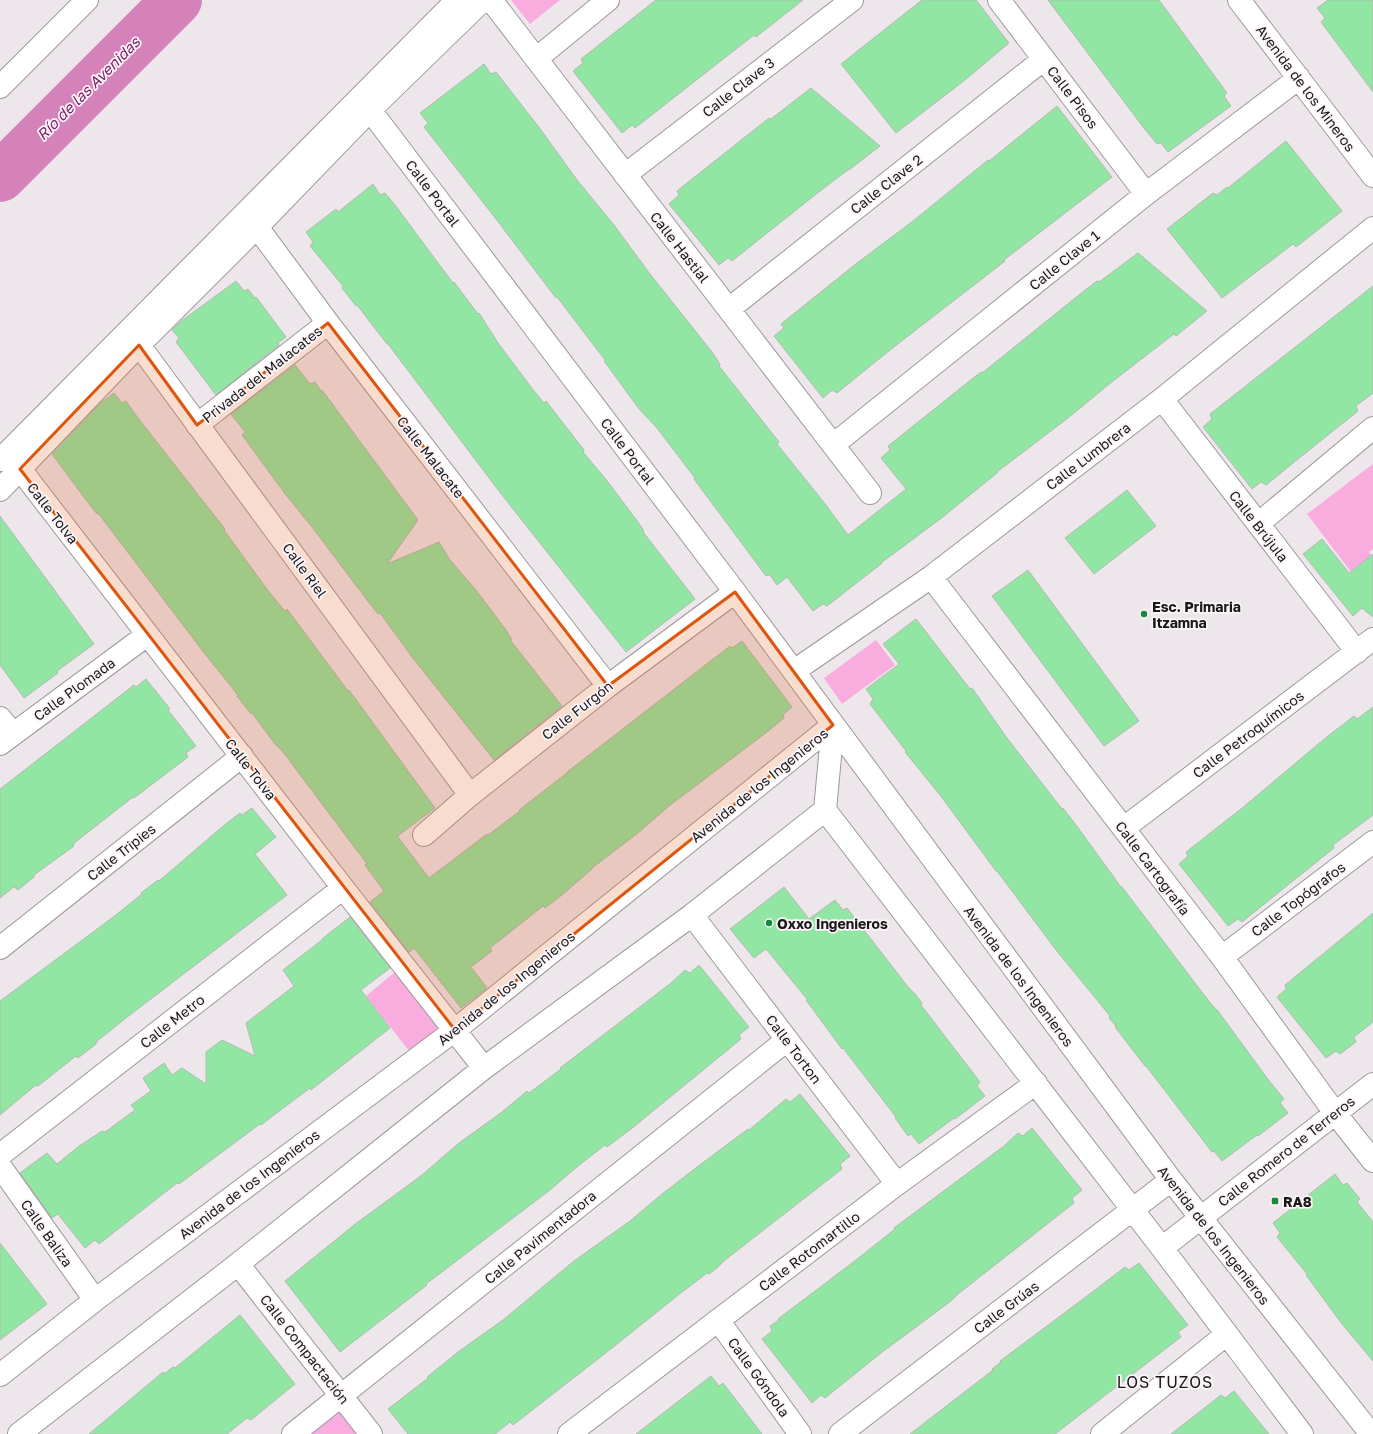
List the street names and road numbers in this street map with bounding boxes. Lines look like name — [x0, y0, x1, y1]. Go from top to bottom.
street label: Avenida de los Mineros — [1253, 21, 1359, 155]
street label: Calle Clave 3 — [699, 54, 777, 120]
street label: Calle Pisos — [1044, 62, 1102, 132]
street label: Calle Clave 2 — [847, 151, 925, 217]
street label: Calle Portal — [402, 156, 464, 230]
street label: Calle Hastial — [647, 208, 713, 286]
street label: Calle Clave 1 — [1025, 226, 1103, 294]
street label: Privada del Malacates — [199, 322, 325, 426]
street label: Calle Malacate — [394, 413, 468, 501]
street label: Calle Portal — [597, 414, 659, 488]
street label: Calle Lumbrera — [1042, 419, 1134, 493]
street label: Calle Tolva — [24, 479, 82, 547]
street label: Calle Brújula — [1226, 487, 1292, 565]
street label: Calle Riel — [279, 539, 331, 601]
street label: Calle Plomada — [30, 654, 118, 724]
street label: Calle Furgón — [538, 677, 616, 743]
street label: Calle Petroquímicos — [1189, 687, 1307, 781]
street label: Avenida de los Ingenieros — [687, 724, 831, 846]
street label: Calle Tolva — [222, 735, 280, 803]
street label: Calle Cartografía — [1112, 817, 1194, 919]
street label: Calle Tripies — [83, 820, 159, 884]
street label: Calle Topógrafos — [1248, 858, 1348, 940]
street label: Avenida de los Ingenieros — [960, 902, 1078, 1050]
street label: Avenida de los Ingenieros — [434, 927, 578, 1049]
street label: Calle Metro — [136, 990, 208, 1052]
street label: Calle Torton — [763, 1011, 825, 1087]
street label: Calle Romero de Terreros — [1214, 1092, 1358, 1210]
street label: Avenida de los Ingenieros — [175, 1125, 323, 1243]
street label: Avenida de los Ingenieros — [1154, 1162, 1274, 1308]
street label: Calle Pavimentadora — [481, 1187, 599, 1287]
street label: Calle Baliza — [18, 1196, 76, 1270]
street label: Calle Rotomartillo — [755, 1207, 863, 1295]
street label: Calle Grúas — [970, 1277, 1042, 1337]
street label: Calle Compactación — [257, 1291, 353, 1407]
street label: Calle Góndola — [724, 1334, 794, 1420]

